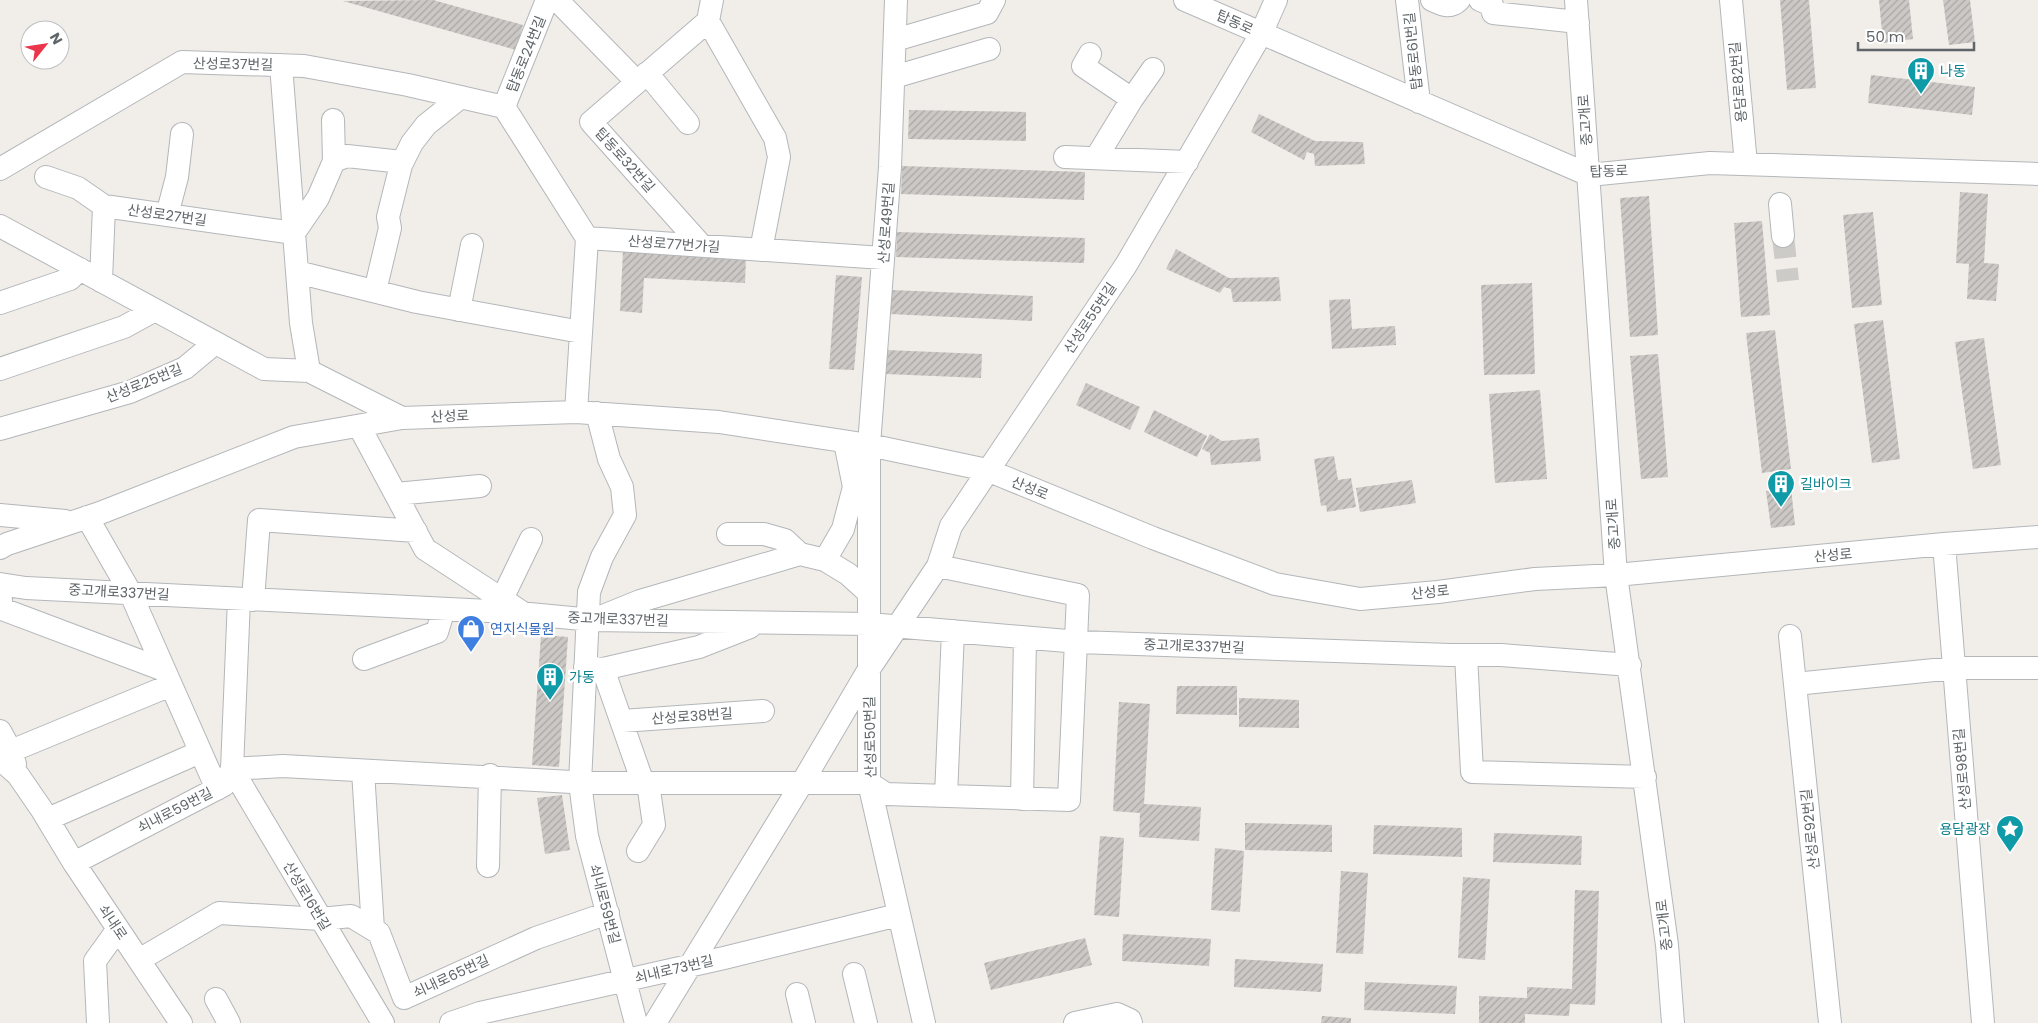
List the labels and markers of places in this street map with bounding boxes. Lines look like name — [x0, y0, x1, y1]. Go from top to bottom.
building icon: 나동 — [1906, 56, 1936, 95]
place label: 나동 — [1940, 61, 1966, 81]
building icon: 길바이크 — [1766, 469, 1796, 508]
place label: 길바이크 — [1800, 474, 1852, 494]
shop icon: 연지식물원 — [456, 614, 486, 653]
place label: 연지식물원 — [490, 619, 554, 639]
building icon: 가동 — [535, 662, 565, 701]
place label: 가동 — [569, 667, 595, 687]
place icon: 용담광장 — [1995, 814, 2025, 853]
place label: 용담광장 — [1939, 819, 1991, 839]

